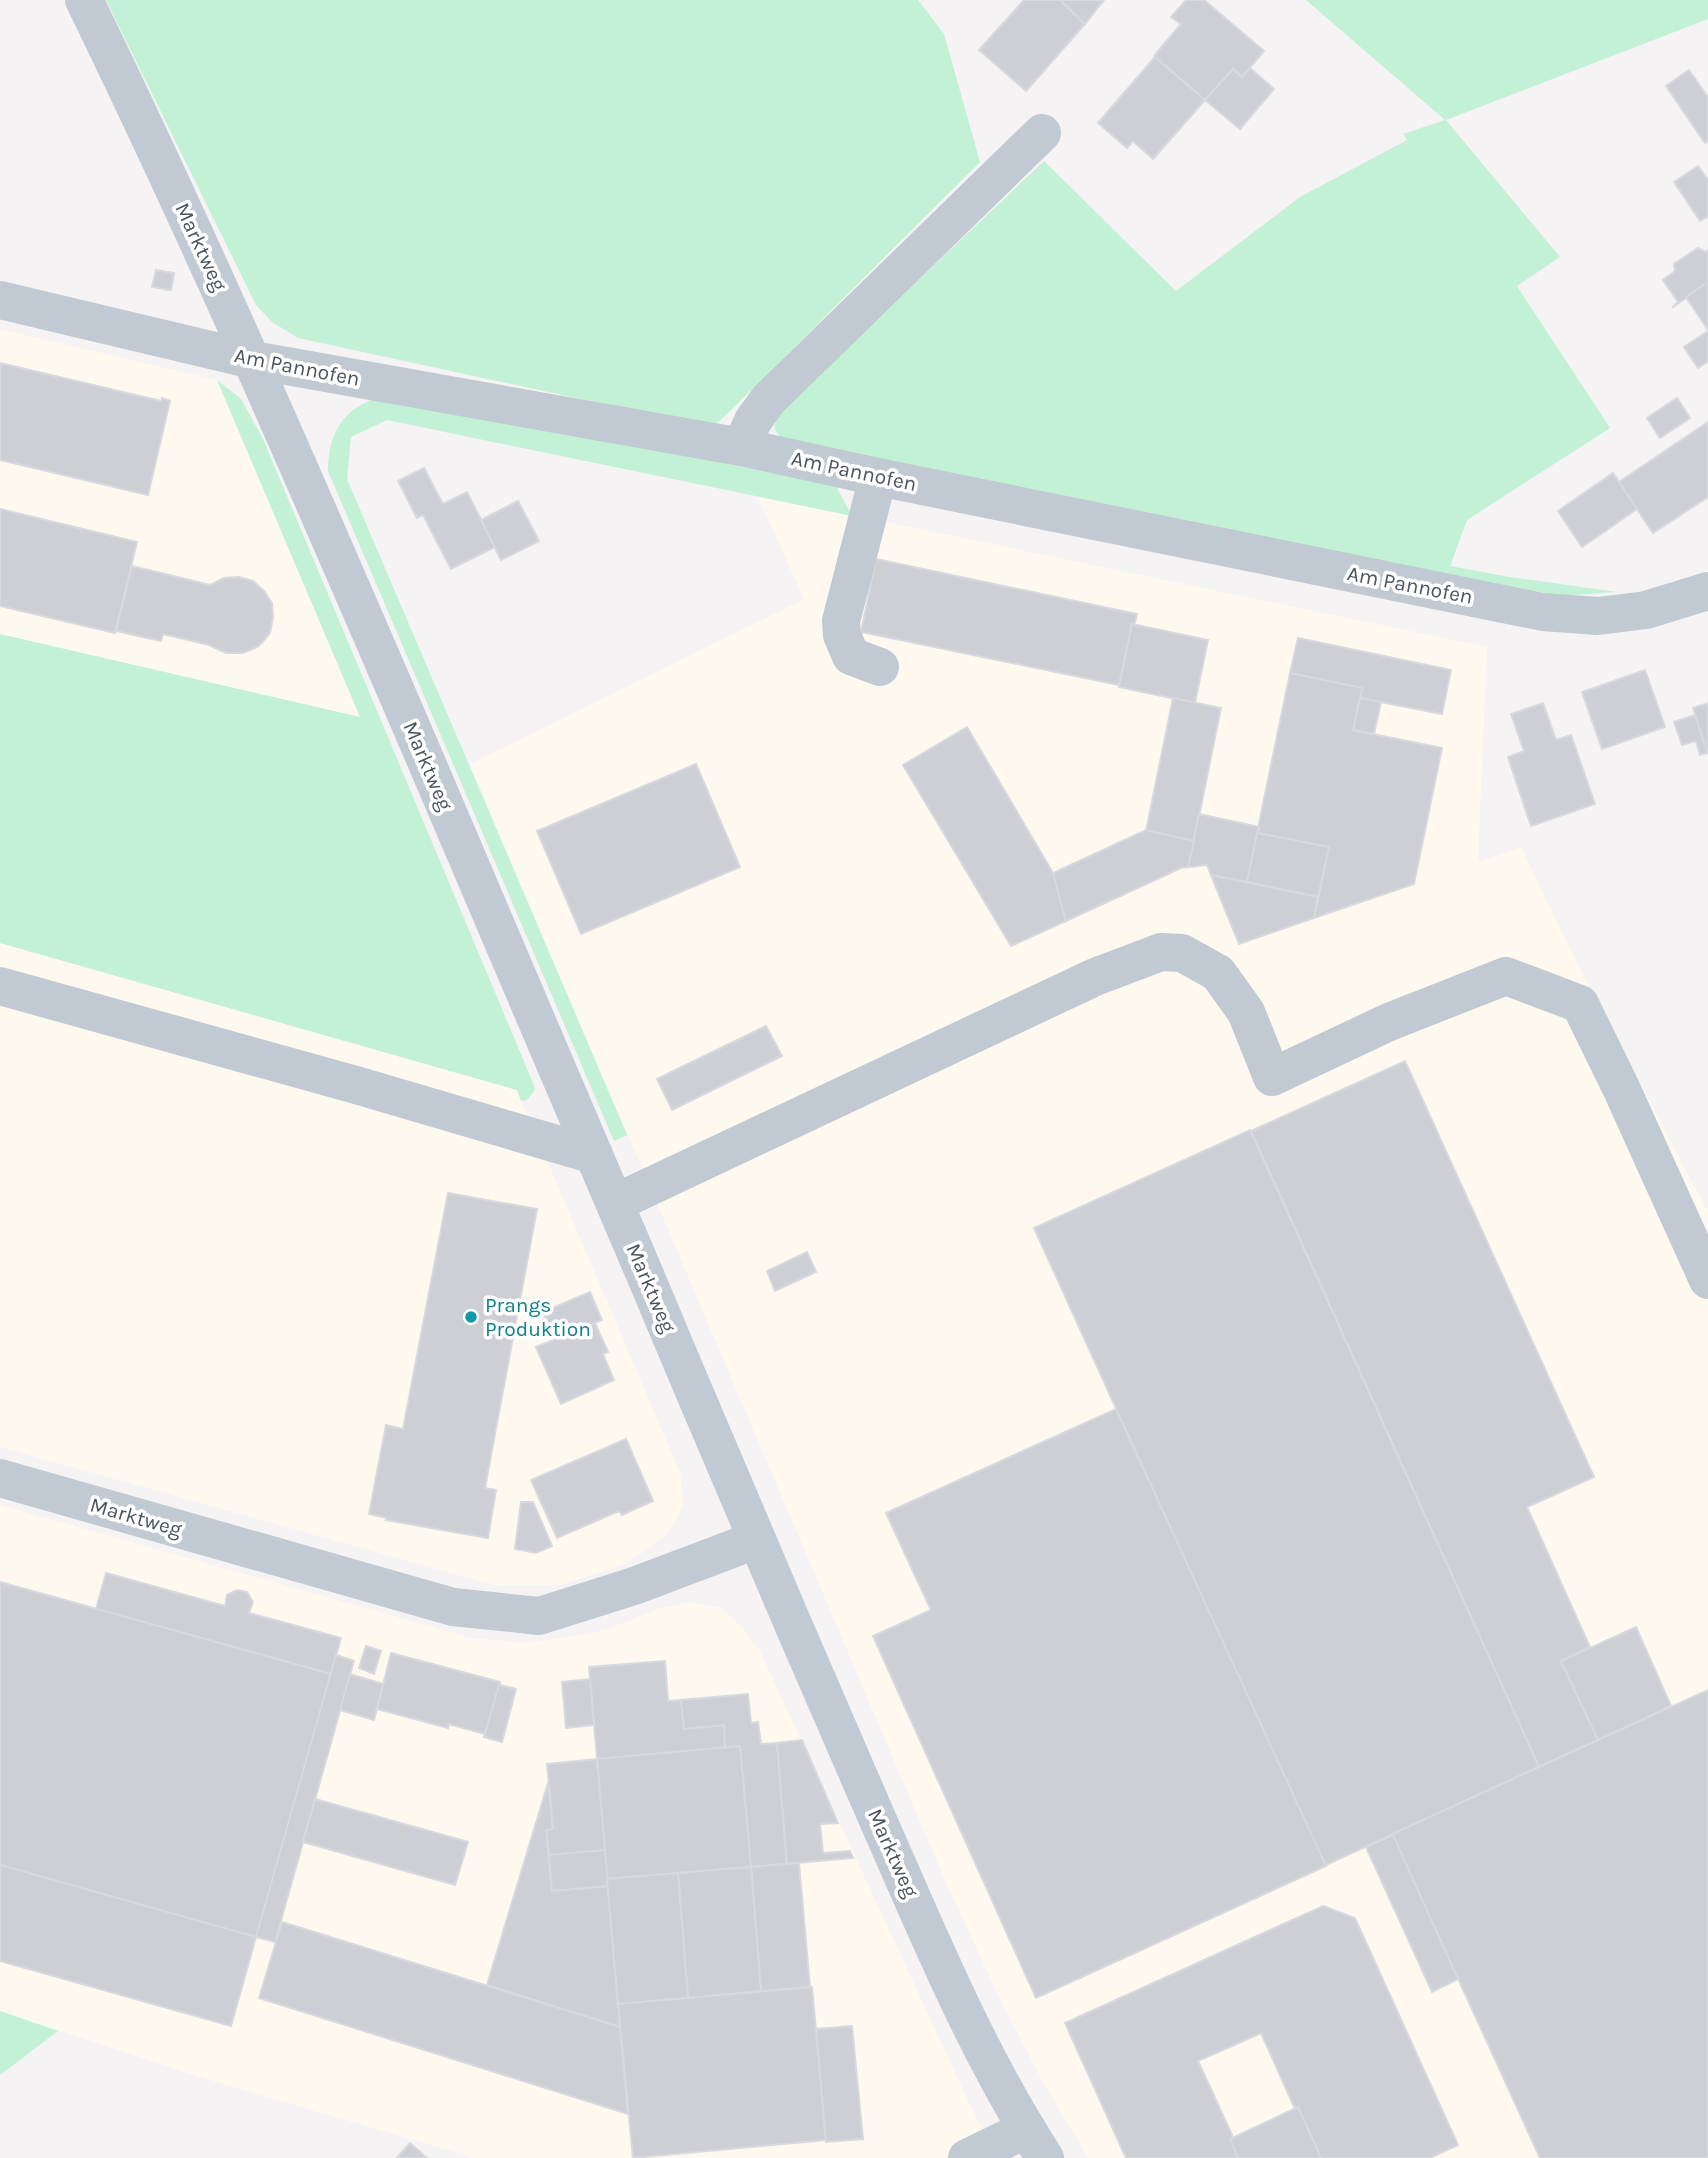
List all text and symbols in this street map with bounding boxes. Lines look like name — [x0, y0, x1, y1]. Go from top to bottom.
street label: Marktweg — [170, 199, 232, 295]
street label: Am Pannofen — [232, 343, 362, 391]
street label: Am Pannofen — [789, 446, 919, 496]
street label: Am Pannofen — [1345, 561, 1475, 609]
street label: Marktweg — [398, 718, 458, 814]
street label: Marktweg — [621, 1240, 681, 1336]
place label: Prangs Produktion — [485, 1293, 591, 1341]
marker: Prangs Produktion — [463, 1309, 479, 1325]
street label: Marktweg — [87, 1492, 185, 1542]
street label: Marktweg — [863, 1805, 923, 1901]

